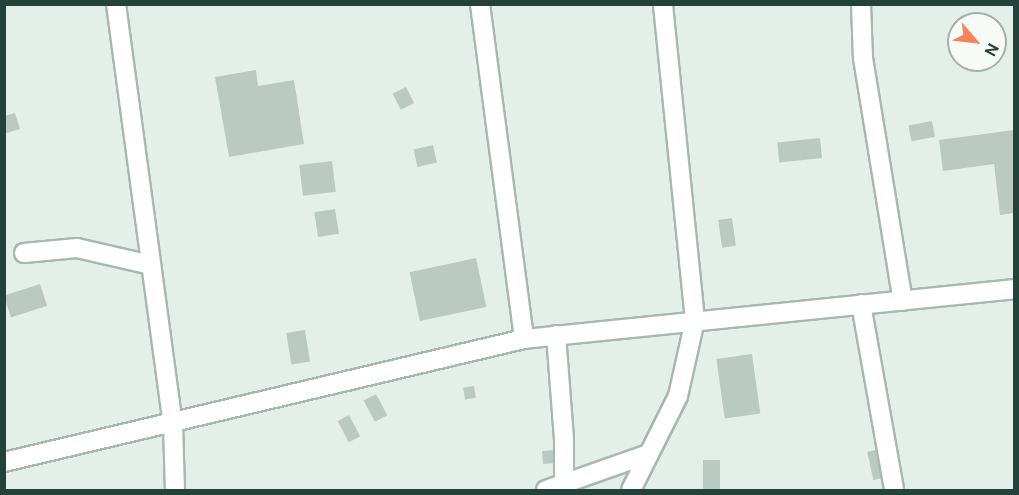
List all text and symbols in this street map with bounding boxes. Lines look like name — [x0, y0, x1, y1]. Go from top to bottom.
north arrow — [947, 12, 1007, 72]
text: N — [980, 40, 1004, 60]

